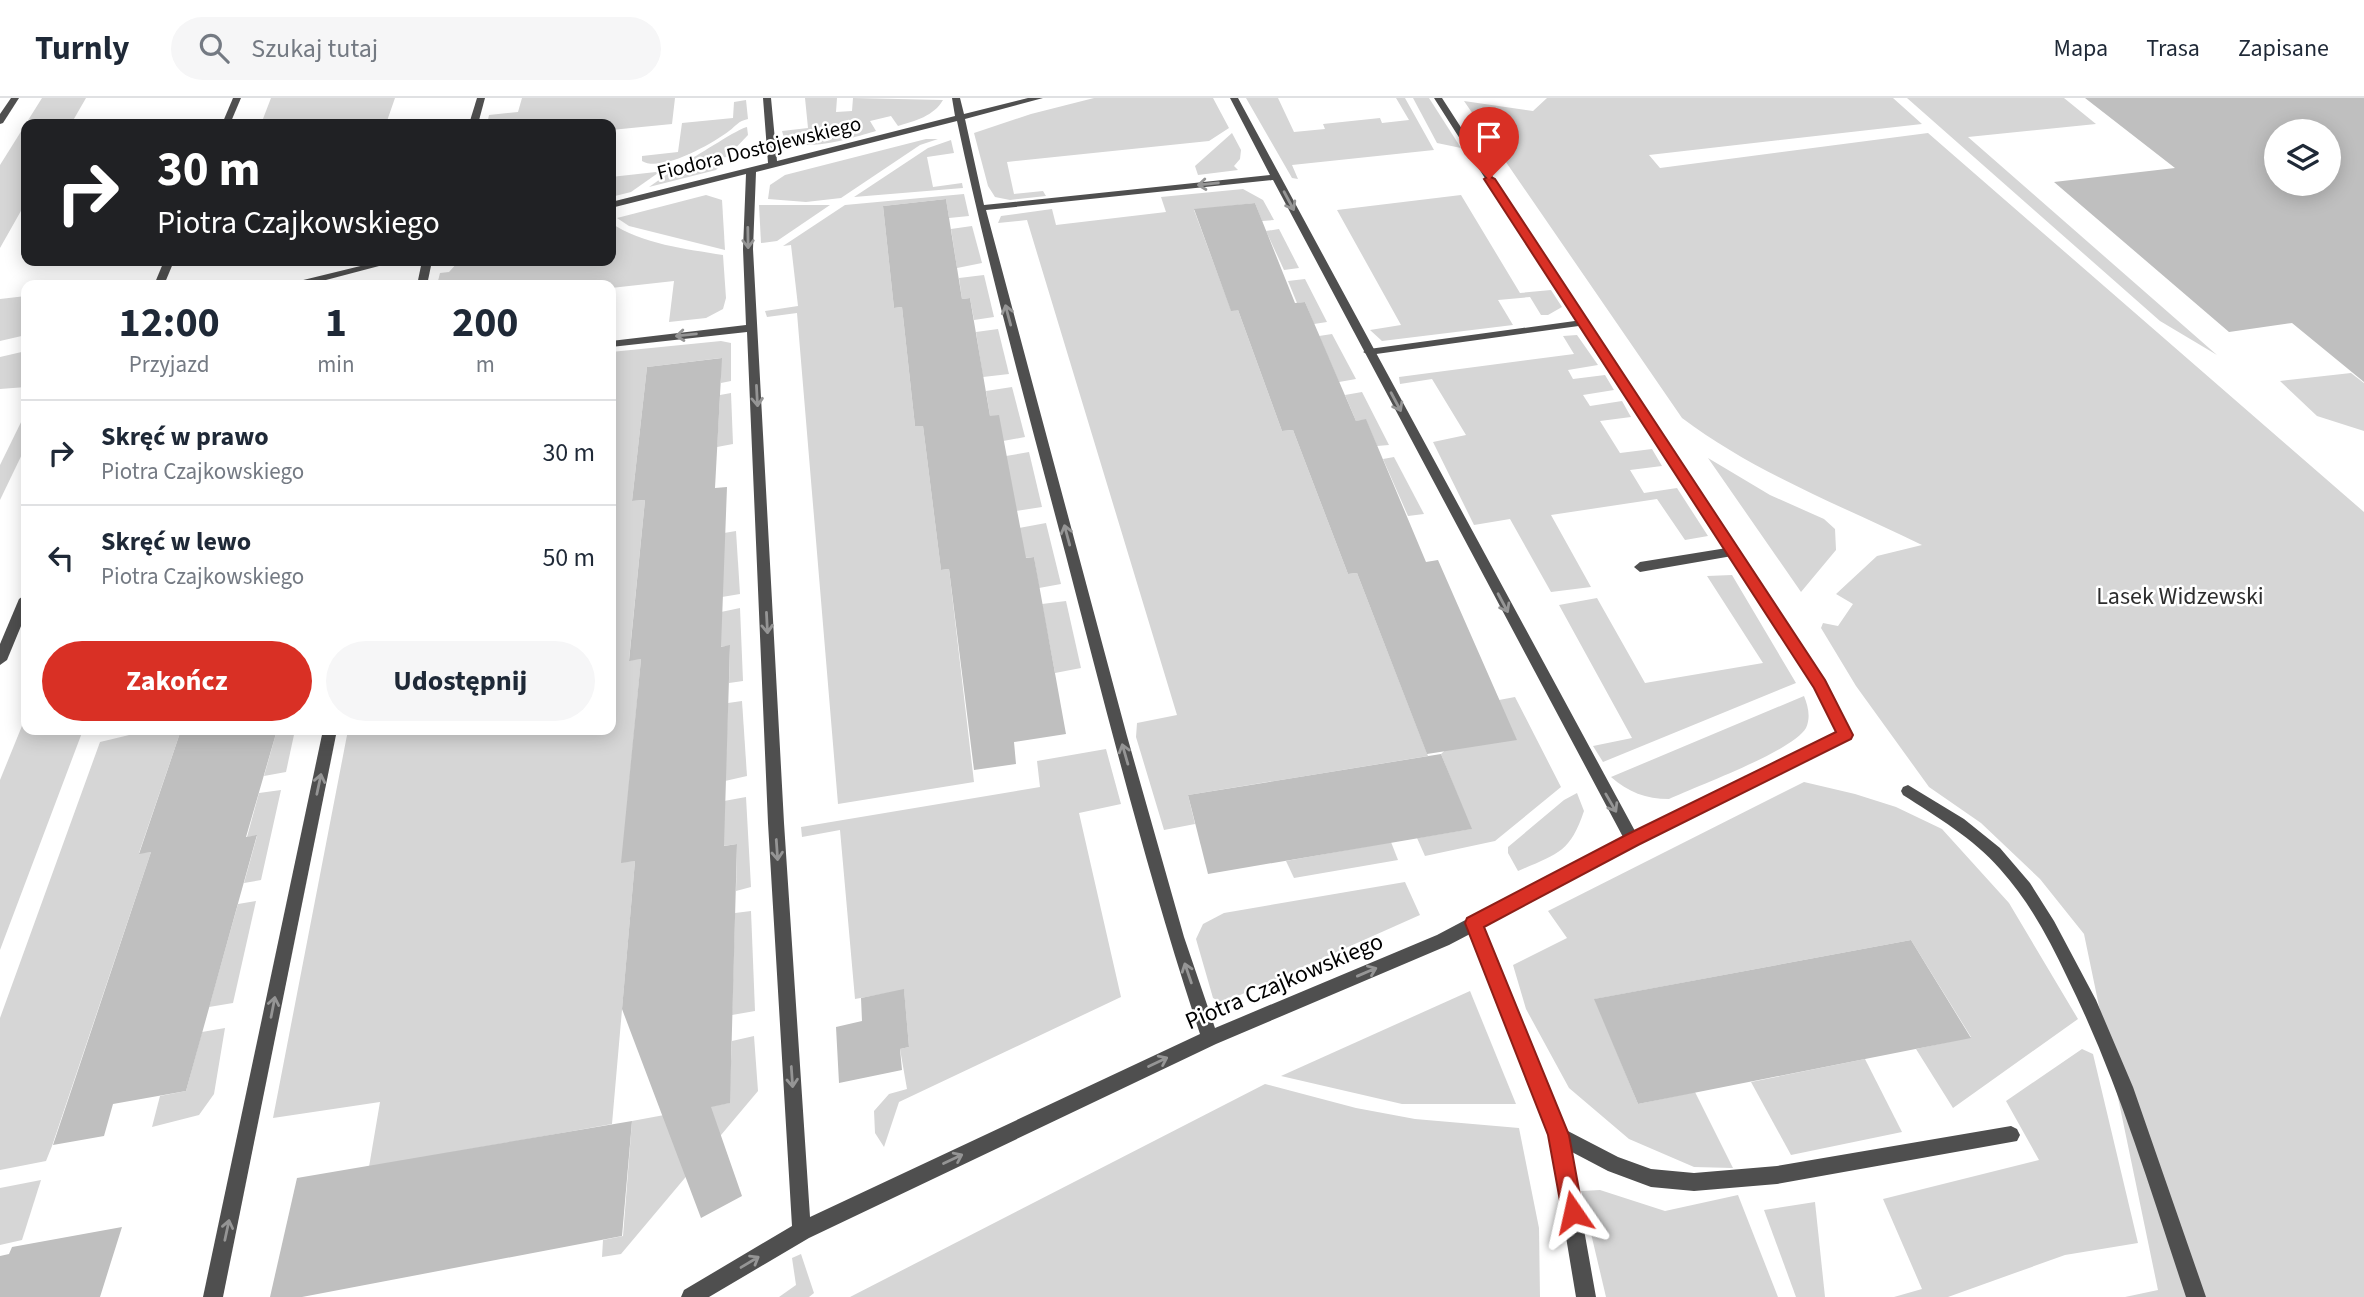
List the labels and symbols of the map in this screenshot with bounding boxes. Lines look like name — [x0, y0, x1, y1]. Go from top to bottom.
pin — [1459, 107, 1519, 179]
street label: Fiodora Dostojewskiego — [654, 108, 864, 188]
one-way arrow — [1197, 178, 1220, 191]
one-way arrow — [1283, 190, 1297, 211]
one-way arrow — [741, 226, 755, 249]
one-way arrow — [1001, 304, 1014, 327]
one-way arrow — [675, 329, 697, 342]
one-way arrow — [751, 384, 764, 407]
one-way arrow — [1389, 392, 1403, 412]
one-way arrow — [1059, 524, 1072, 546]
park label: Lasek Widzewski — [2096, 579, 2264, 614]
one-way arrow — [1497, 592, 1510, 613]
one-way arrow — [761, 611, 774, 634]
one-way arrow — [1118, 743, 1131, 765]
one-way arrow — [312, 773, 326, 796]
one-way arrow — [1604, 793, 1618, 813]
one-way arrow — [771, 838, 784, 861]
street label: Piotra Czajkowskiego — [1180, 924, 1389, 1039]
one-way arrow — [1181, 962, 1194, 984]
one-way arrow — [1356, 964, 1377, 977]
one-way arrow — [266, 996, 280, 1019]
one-way arrow — [1147, 1055, 1168, 1068]
one-way arrow — [786, 1066, 799, 1088]
one-way arrow — [942, 1152, 963, 1166]
position arrow — [1536, 1175, 1610, 1249]
one-way arrow — [221, 1219, 235, 1242]
one-way arrow — [739, 1255, 759, 1269]

